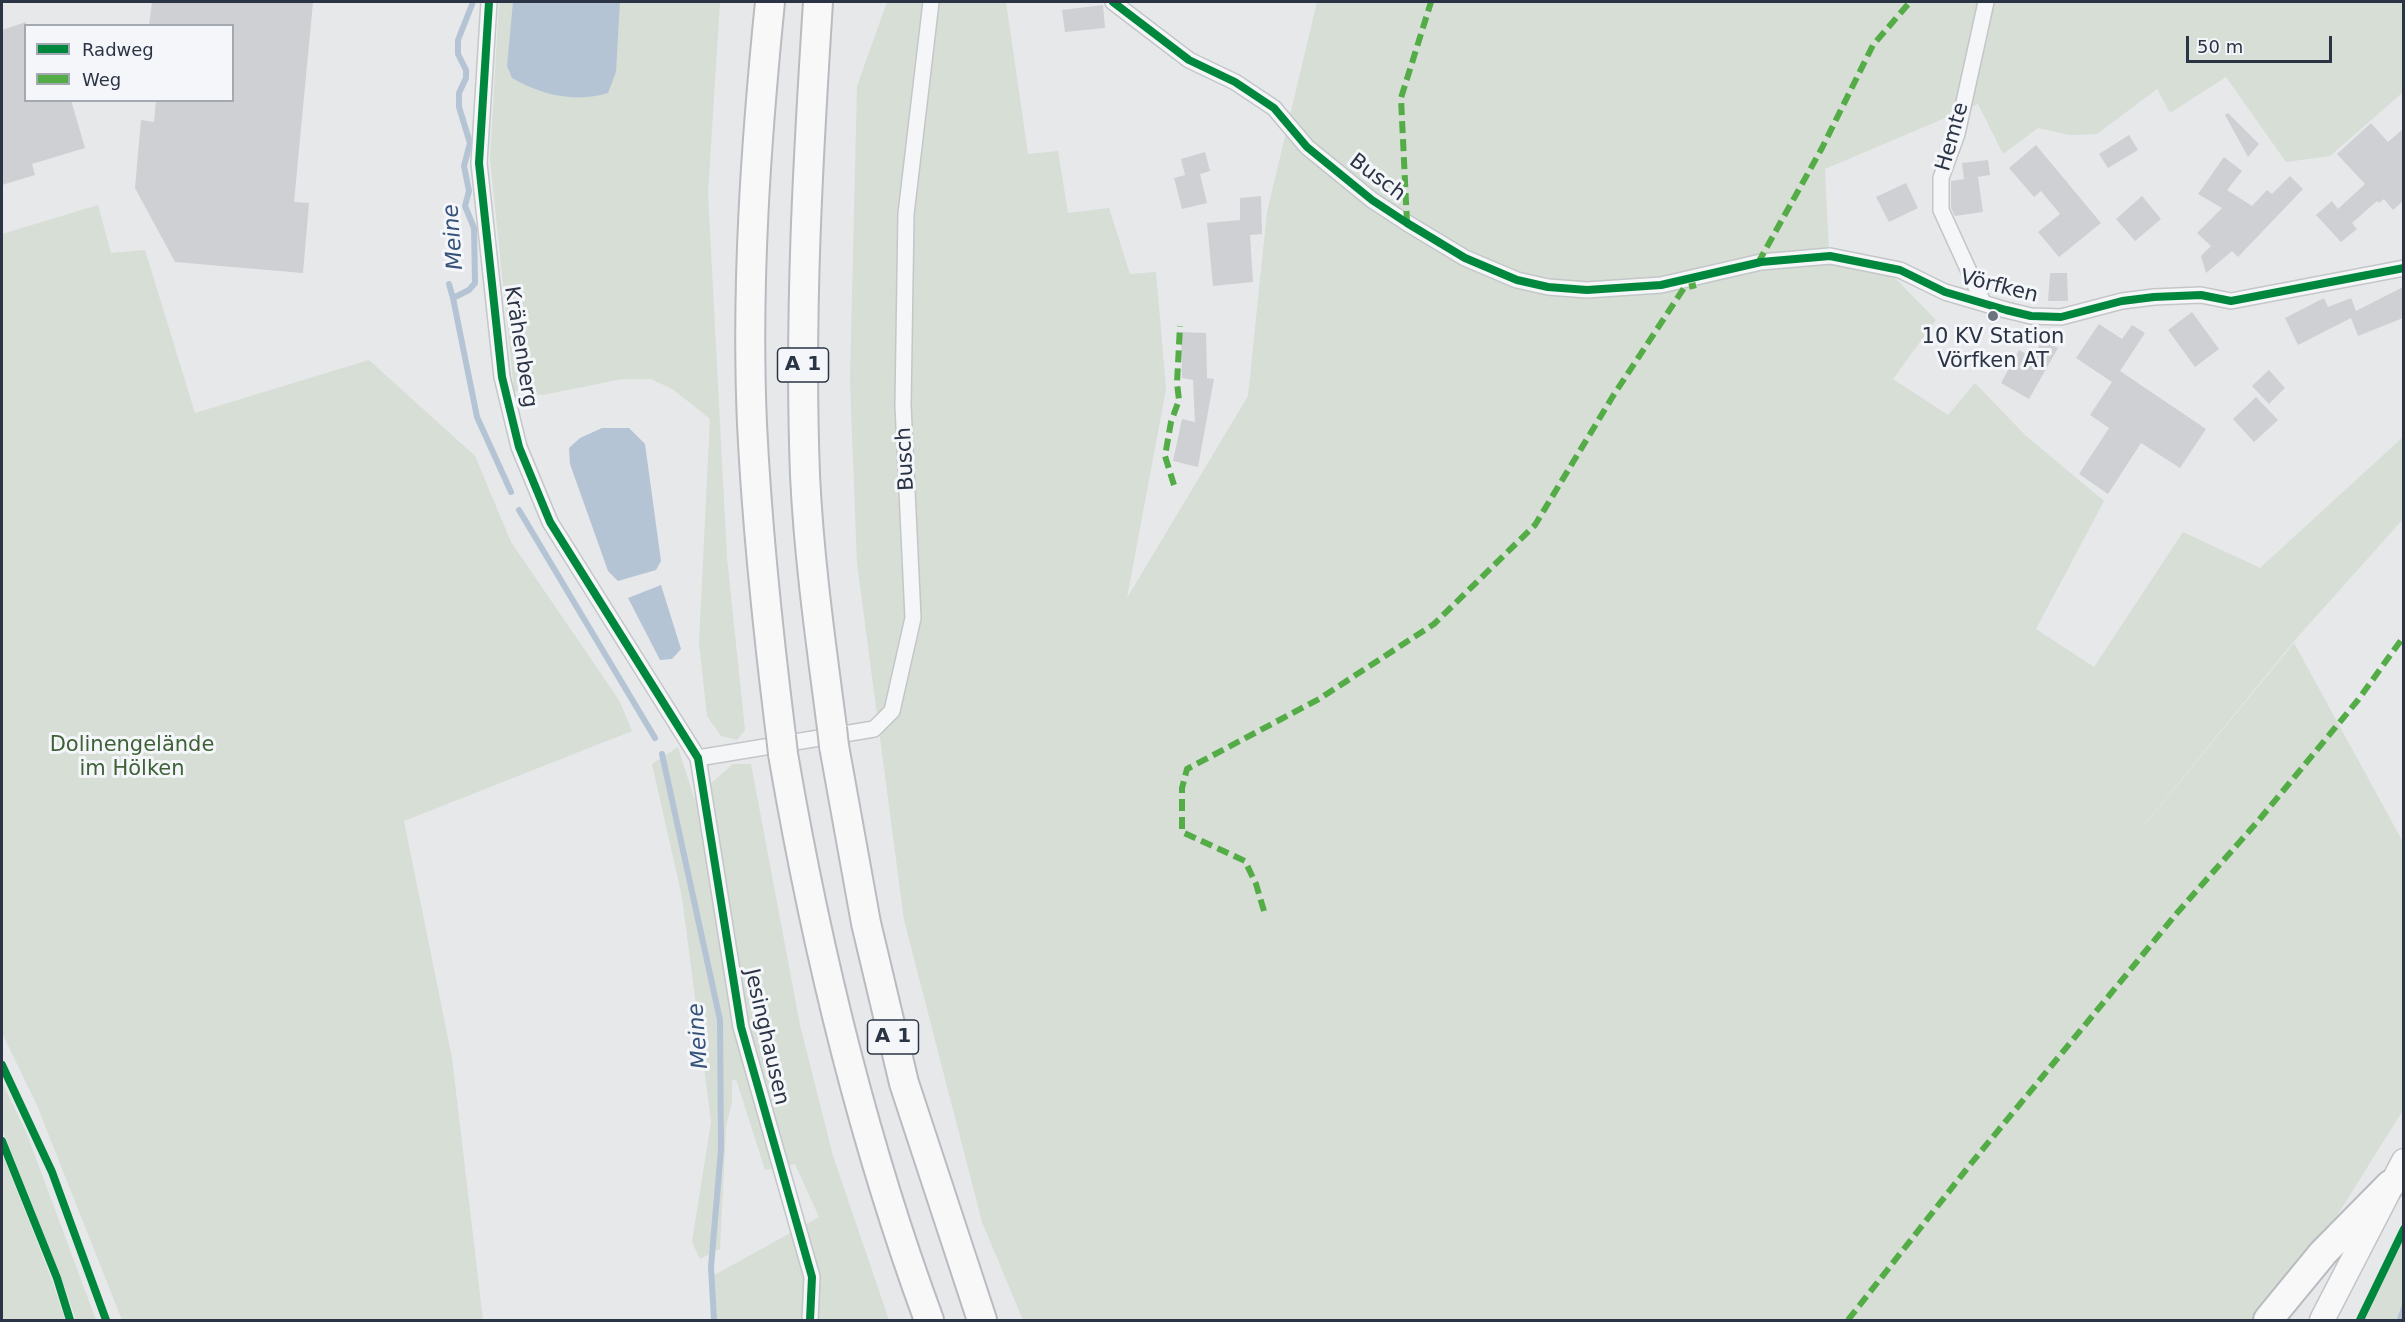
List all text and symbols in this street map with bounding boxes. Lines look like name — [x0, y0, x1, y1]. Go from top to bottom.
legend — [24, 24, 234, 102]
scale bar — [2189, 24, 2334, 62]
text: 50 m — [2197, 36, 2243, 57]
text: Radweg — [82, 39, 154, 60]
text: Weg — [82, 69, 121, 90]
street label: Hemte — [1931, 100, 1975, 174]
street label: Busch — [1344, 149, 1410, 207]
water label: Meine — [439, 203, 469, 271]
street label: Vörfken — [1958, 265, 2040, 309]
street label: Krähenberg — [498, 284, 542, 410]
marker: 10 KV Station Vörfken AT — [1986, 309, 2000, 323]
place label: 10 KV Station Vörfken AT — [1922, 325, 2064, 375]
road number: A 1 — [778, 348, 828, 382]
street label: Busch — [892, 427, 920, 491]
park label: Dolinengelände im Hölken — [50, 733, 214, 783]
street label: Jesinghausen — [738, 966, 794, 1108]
water label: Meine — [684, 1002, 714, 1070]
road number: A 1 — [868, 1020, 918, 1054]

